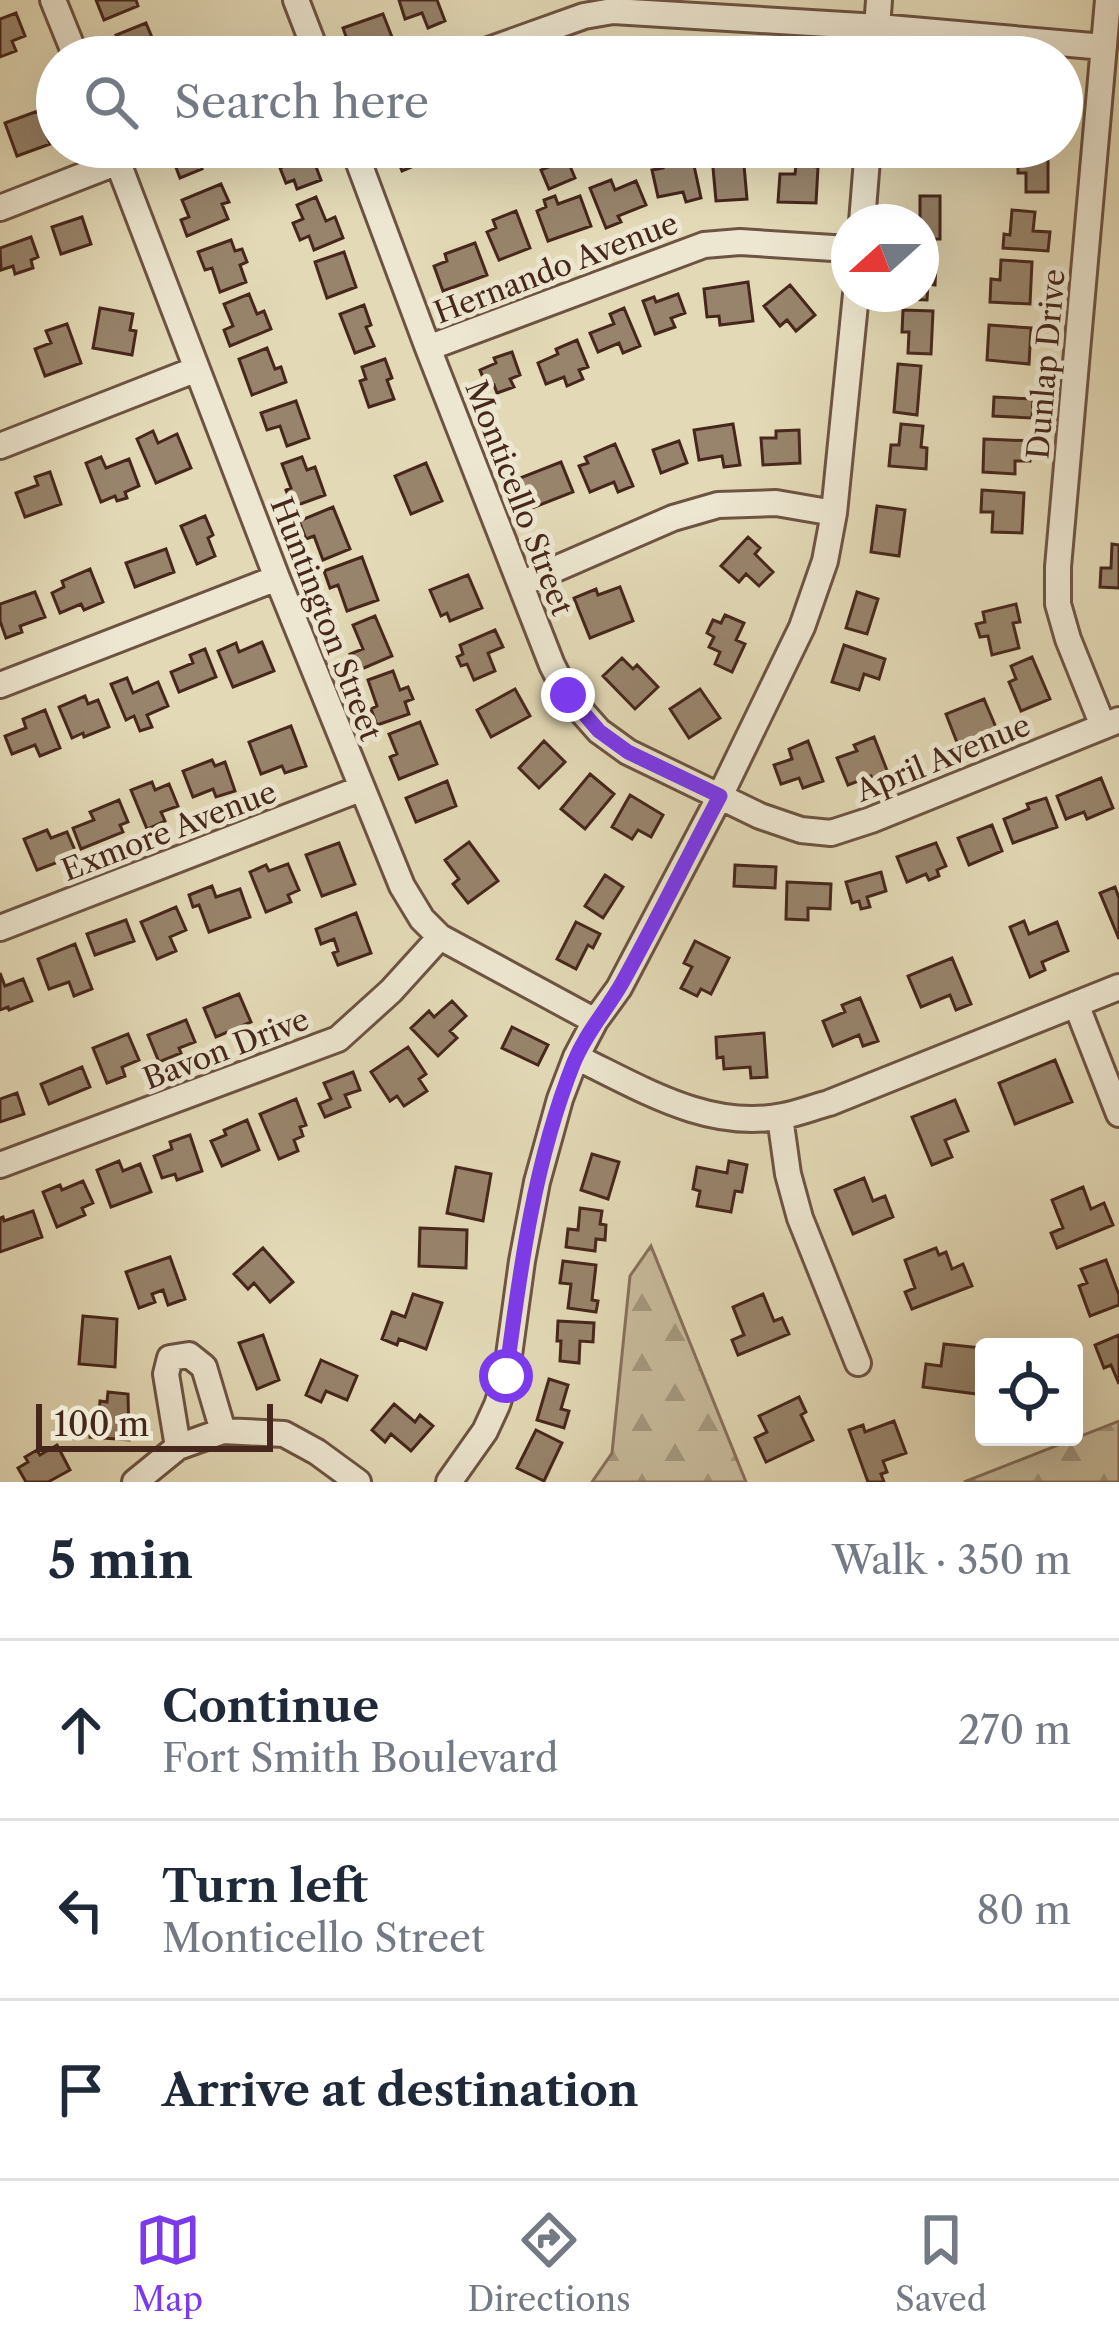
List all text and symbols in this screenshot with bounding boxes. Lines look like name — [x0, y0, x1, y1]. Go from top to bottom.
search box — [36, 36, 1083, 168]
icon: search — [78, 69, 144, 135]
text: Search here — [174, 74, 429, 130]
north arrow — [831, 204, 939, 312]
street label: Hernando Avenue — [429, 205, 683, 331]
street label: Dunlap Drive — [1019, 267, 1073, 461]
street label: Monticello Street — [457, 375, 581, 621]
street label: Huntington Street — [263, 492, 390, 746]
route end — [541, 668, 595, 722]
street label: April Avenue — [849, 706, 1036, 810]
street label: Exmore Avenue — [56, 773, 282, 889]
street label: Bavon Drive — [138, 1000, 314, 1098]
map controls — [975, 1338, 1083, 1446]
button: locate — [975, 1338, 1083, 1446]
route start — [479, 1349, 533, 1403]
scale bar — [36, 1398, 273, 1451]
text: 100 m — [54, 1404, 149, 1445]
text: 5 min — [48, 1529, 193, 1591]
text: Walk · 350 m — [832, 1536, 1071, 1584]
text: Continue — [162, 1678, 379, 1734]
icon: ahead — [48, 1697, 114, 1763]
text: 270 m — [958, 1706, 1071, 1754]
text: Fort Smith Boulevard — [162, 1734, 558, 1782]
text: Turn left — [162, 1858, 368, 1914]
icon: left — [48, 1877, 114, 1943]
text: 80 m — [976, 1886, 1071, 1934]
text: Monticello Street — [162, 1914, 485, 1962]
icon: arrive — [48, 2057, 114, 2123]
text: Arrive at destination — [162, 2062, 639, 2118]
tab: Map — [132, 2207, 203, 2320]
tab: Directions — [468, 2207, 631, 2320]
tab: Saved — [895, 2207, 987, 2320]

